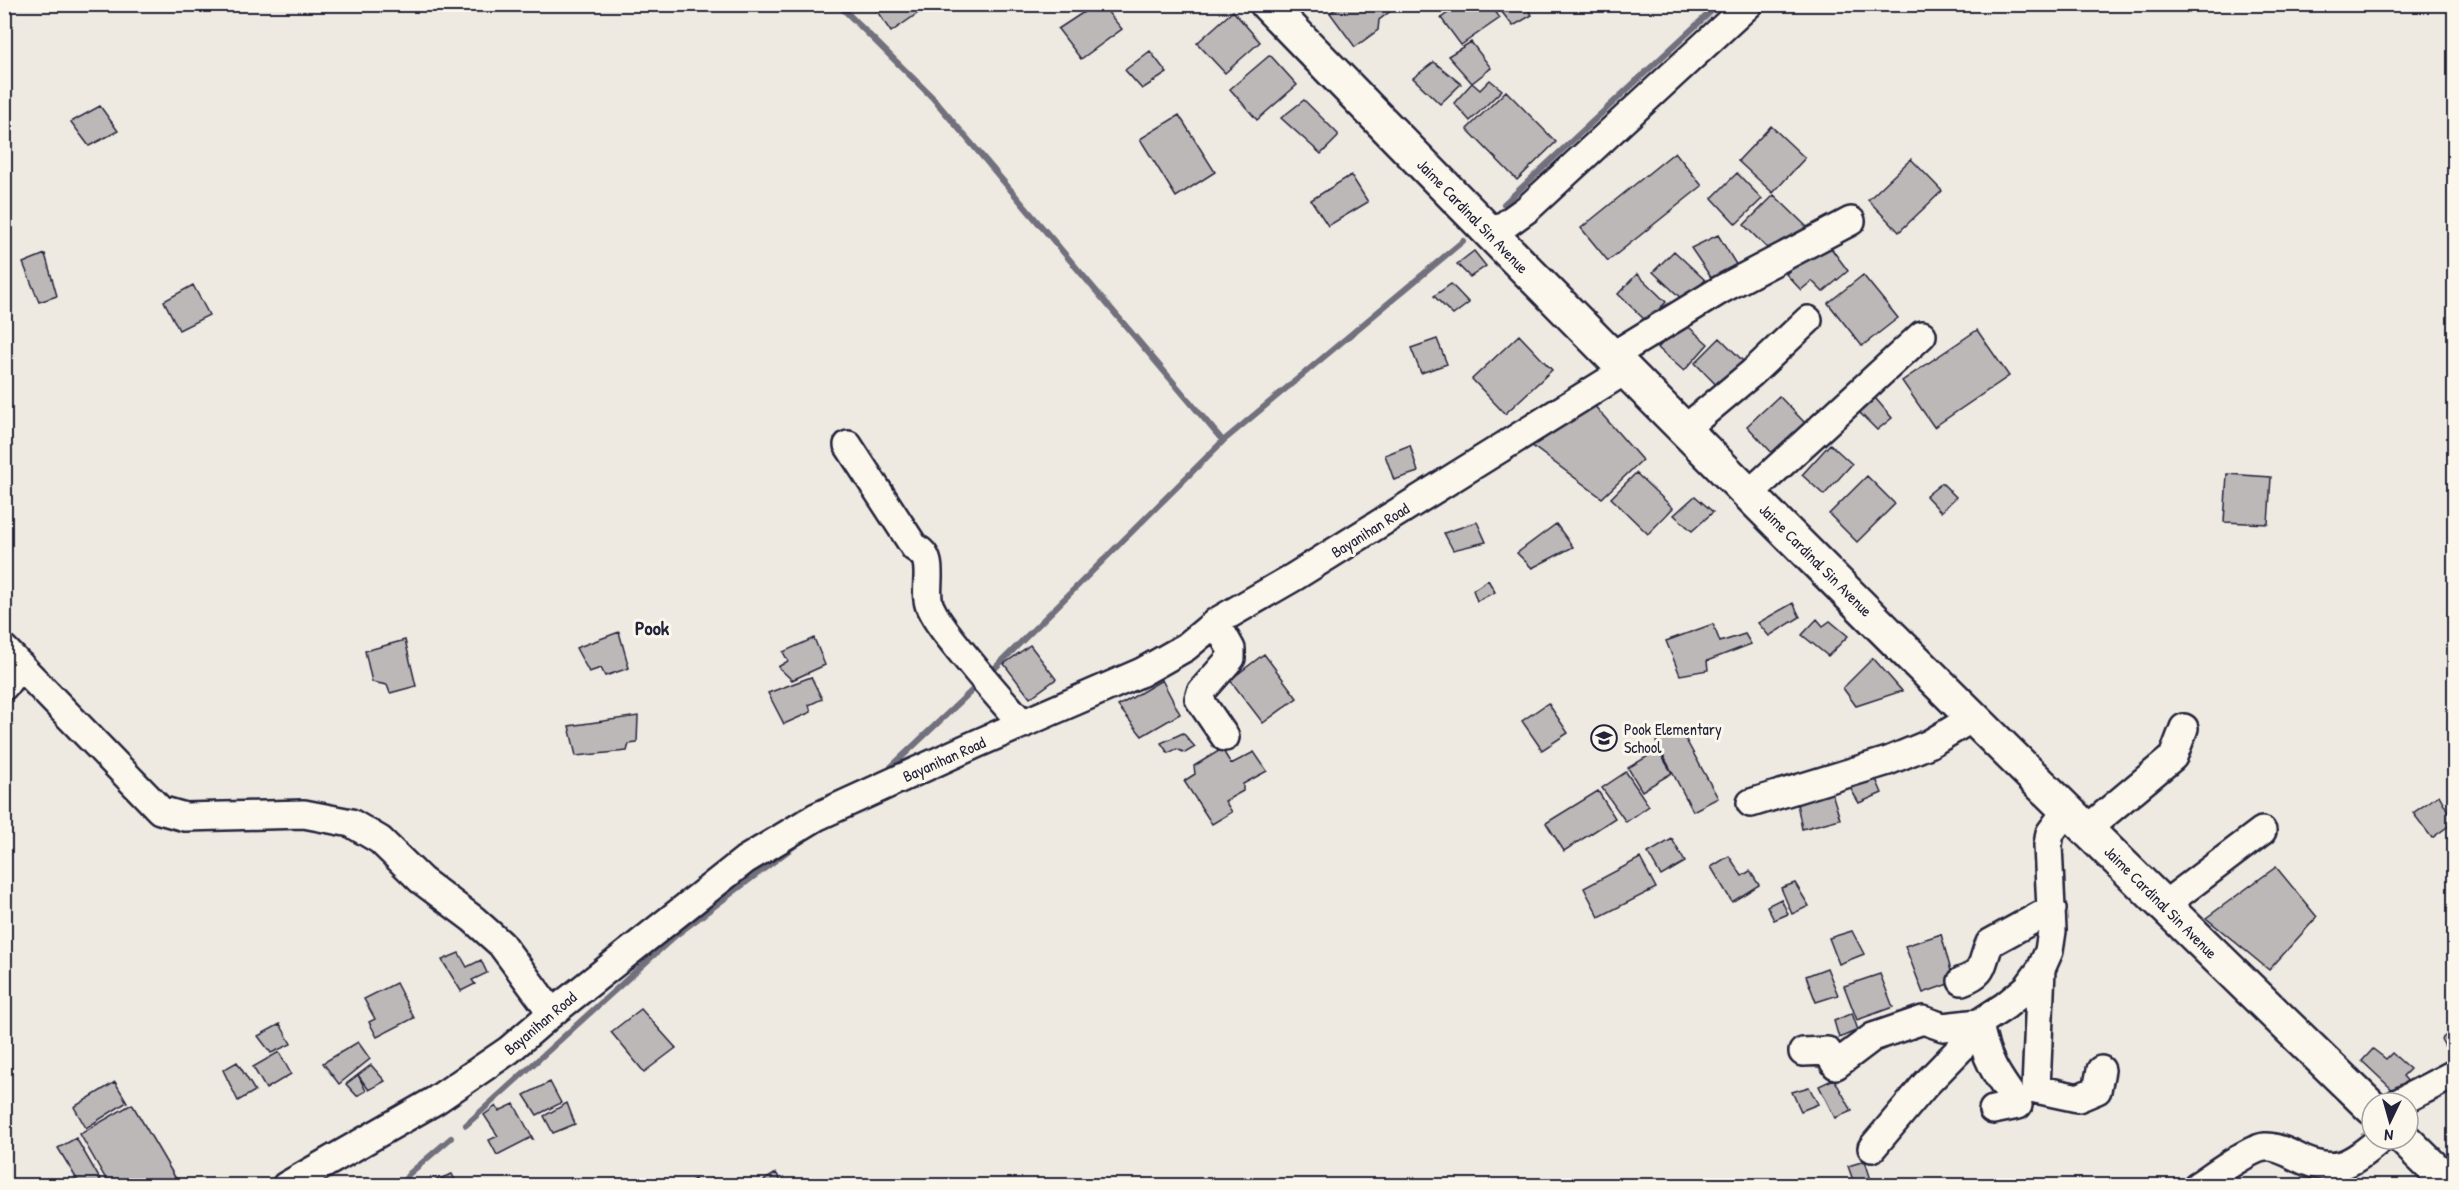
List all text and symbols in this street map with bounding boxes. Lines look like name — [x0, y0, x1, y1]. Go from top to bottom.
street label: Jaime Cardinal Sin Avenue — [1412, 154, 1534, 279]
street label: Bayanihan Road — [1327, 497, 1413, 563]
street label: Jaime Cardinal Sin Avenue — [1755, 499, 1878, 622]
district label: Pook — [635, 614, 670, 641]
place label: Pook Elementary School — [1624, 718, 1722, 758]
school or university icon: Pook Elementary School — [1589, 723, 1619, 753]
street label: Bayanihan Road — [899, 731, 989, 787]
street label: Jaime Cardinal Sin Avenue — [2100, 841, 2223, 964]
street label: Bayanihan Road — [499, 986, 581, 1060]
north arrow — [2360, 1091, 2420, 1151]
text: N — [2383, 1125, 2394, 1147]

